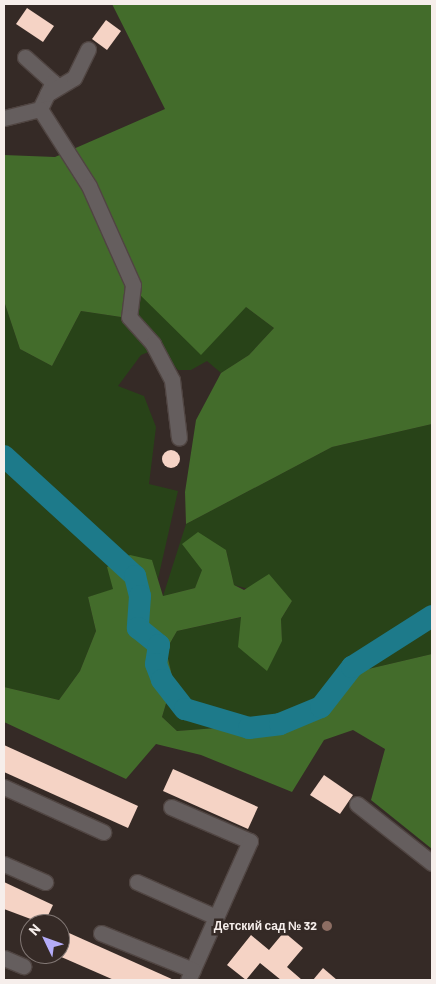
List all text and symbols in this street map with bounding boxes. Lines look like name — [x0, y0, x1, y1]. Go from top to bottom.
north arrow — [20, 914, 70, 964]
place label: Детский сад № 32 — [214, 919, 317, 933]
text: N — [25, 920, 44, 938]
marker: Детский сад № 32 — [321, 920, 333, 932]

